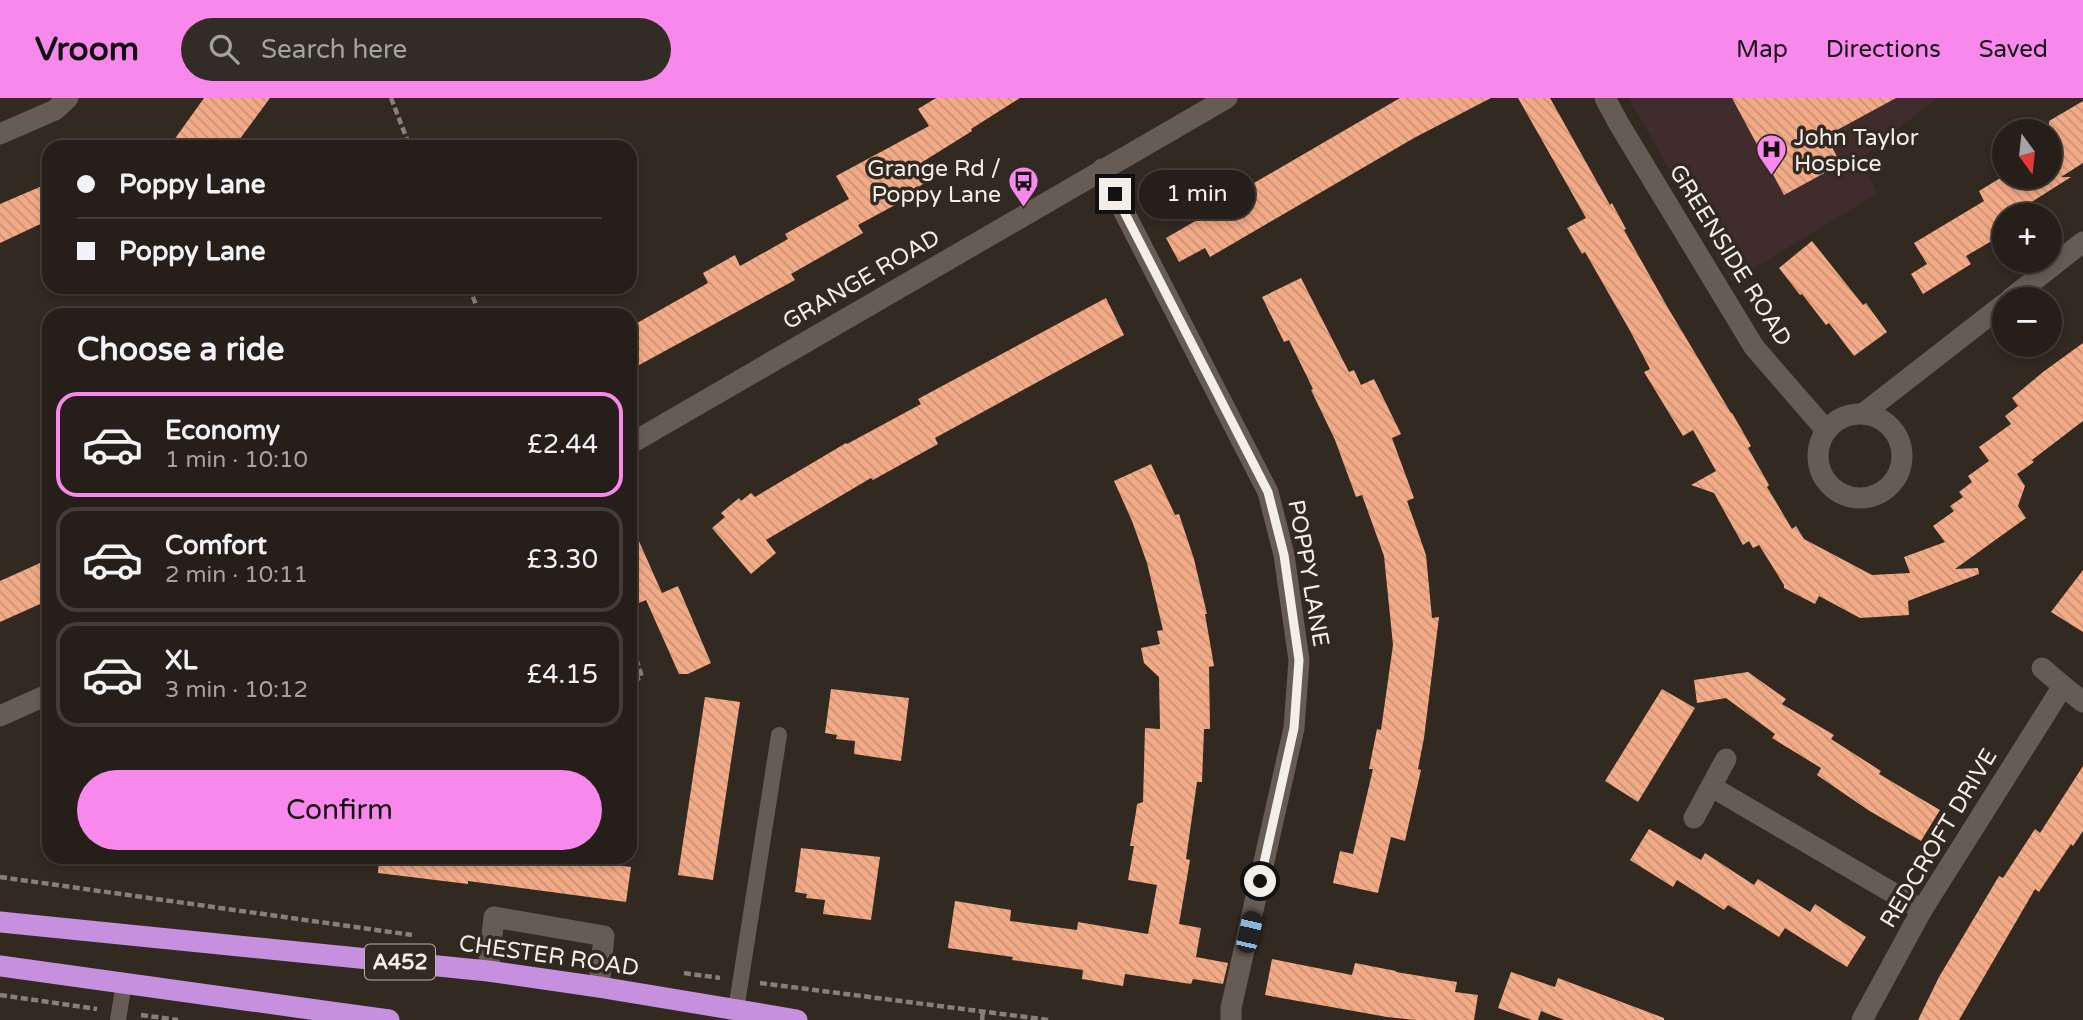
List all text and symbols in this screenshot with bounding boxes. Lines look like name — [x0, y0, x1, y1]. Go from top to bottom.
search box — [181, 18, 671, 81]
text: Vroom — [35, 30, 139, 69]
icon: search — [205, 30, 243, 68]
text: Search here — [261, 34, 407, 65]
text: Map — [1736, 35, 1788, 64]
text: Directions — [1826, 35, 1941, 64]
text: Saved — [1979, 35, 2048, 64]
north arrow — [1992, 119, 2062, 189]
map controls — [1992, 119, 2062, 357]
place label: John Taylor Hospice — [1794, 124, 1919, 178]
hospital icon: John Taylor Hospice — [1754, 133, 1788, 177]
place label: Grange Rd / Poppy Lane — [867, 155, 1001, 209]
street label: GREENSIDE ROAD — [1663, 159, 1798, 352]
bus stop icon: Grange Rd / Poppy Lane — [1007, 164, 1041, 208]
text: Poppy Lane — [119, 169, 265, 200]
callout: 1 min — [1140, 170, 1255, 218]
route end — [1099, 178, 1131, 210]
text: 1 min — [1166, 180, 1228, 208]
button: + — [1992, 203, 2062, 273]
street label: GRANGE ROAD — [778, 224, 945, 336]
text: Poppy Lane — [119, 236, 265, 267]
button: − — [1992, 287, 2062, 357]
text: Choose a ride — [77, 331, 284, 369]
icon: car — [81, 413, 144, 476]
text: Economy — [165, 415, 280, 446]
text: £2.44 — [527, 429, 598, 460]
text: 1 min · 10:10 — [165, 446, 308, 474]
street label: POPPY LANE — [1281, 498, 1335, 649]
icon: car — [81, 528, 144, 591]
text: Comfort — [165, 530, 267, 561]
text: £3.30 — [527, 544, 598, 575]
text: 2 min · 10:11 — [165, 561, 308, 589]
icon: car — [81, 643, 144, 706]
text: XL — [165, 645, 197, 676]
text: £4.15 — [527, 659, 598, 690]
text: 3 min · 10:12 — [165, 676, 308, 704]
street label: REDCROFT DRIVE — [1874, 744, 2003, 933]
button: Confirm — [77, 770, 602, 850]
route start — [1244, 865, 1276, 897]
car — [1235, 909, 1264, 955]
street label: CHESTER ROAD — [457, 929, 641, 982]
road number: A452 — [365, 944, 435, 980]

